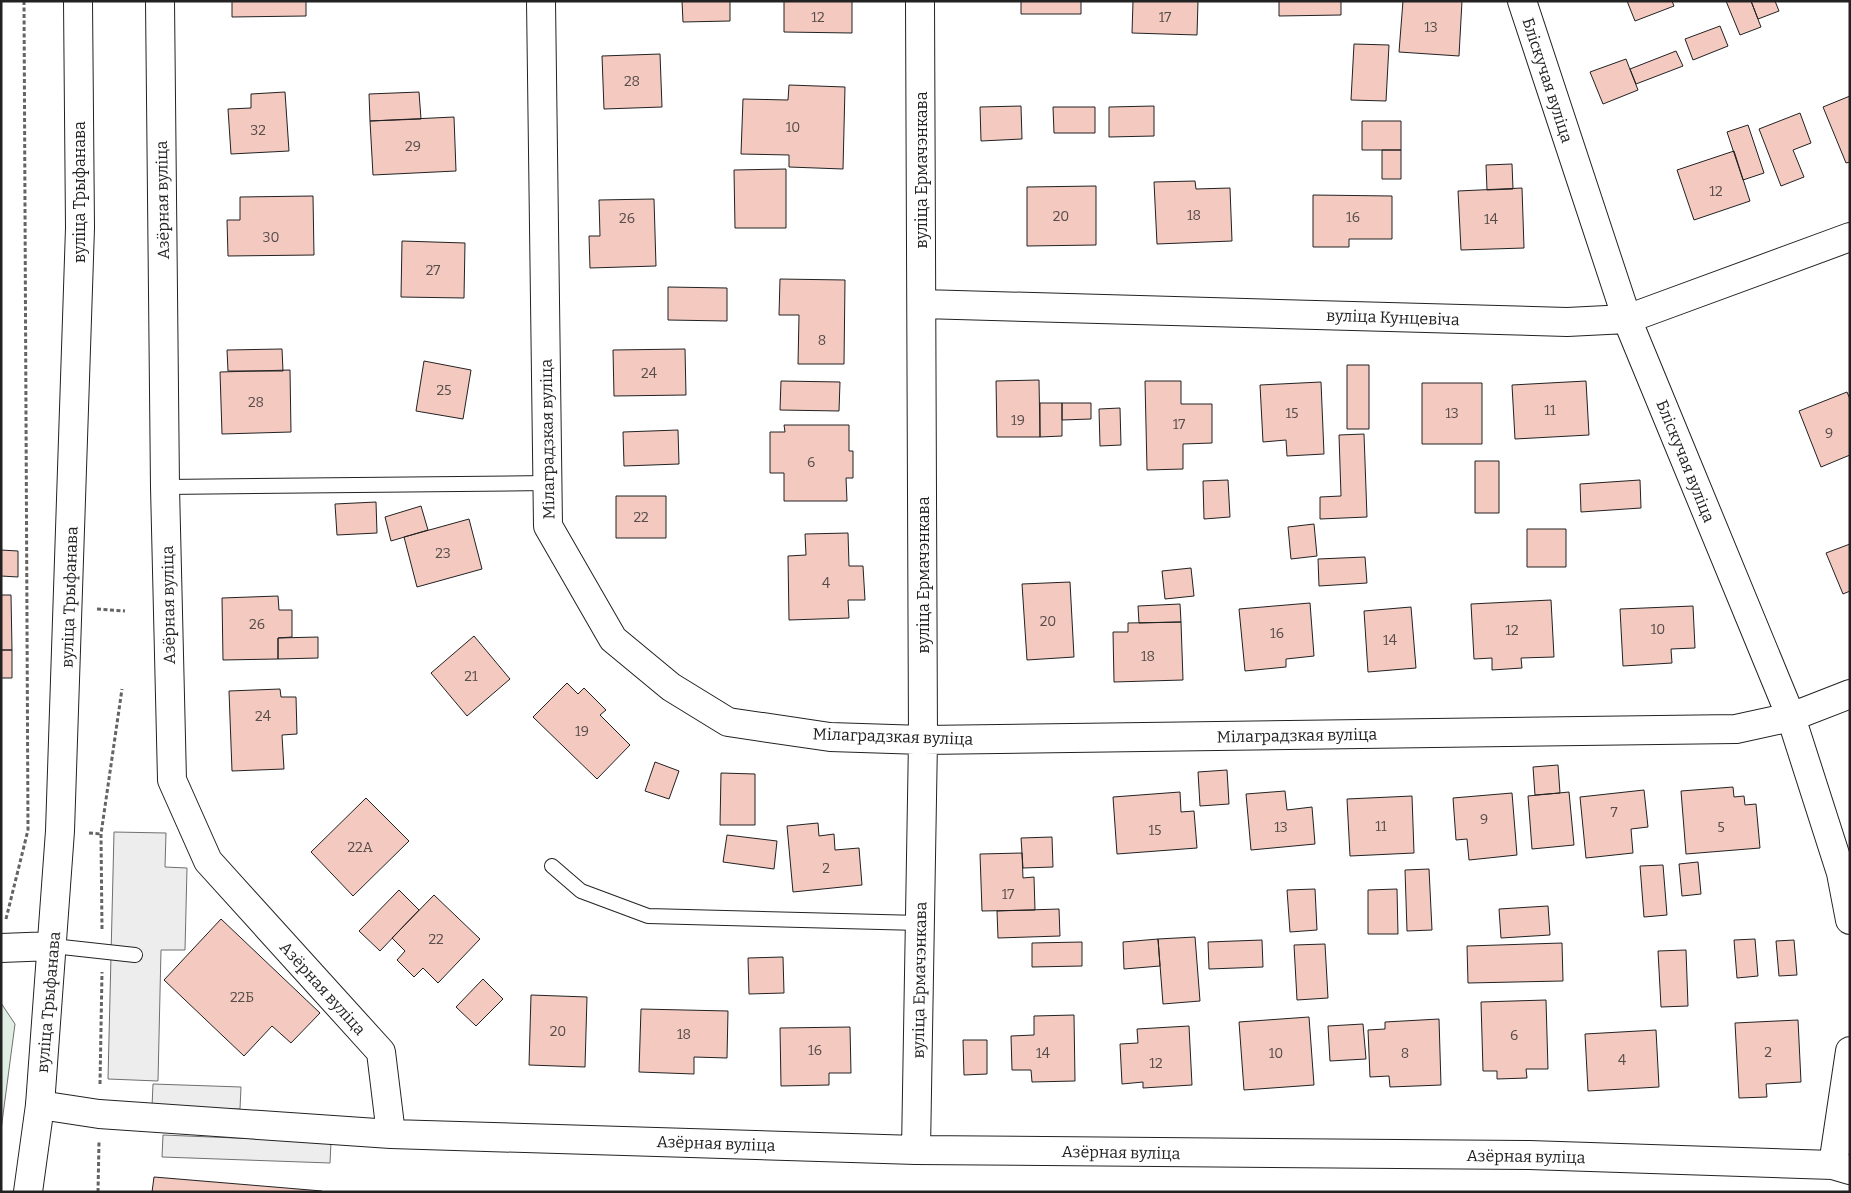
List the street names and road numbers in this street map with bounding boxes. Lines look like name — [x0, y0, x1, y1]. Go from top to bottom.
street label: Бліскучая вуліца — [1518, 15, 1577, 145]
street label: вуліца Ермачэнкава — [912, 91, 931, 248]
street label: вуліца Трыфанава — [70, 121, 89, 263]
street label: Азёрная вуліца — [152, 140, 173, 260]
street label: вуліца Кунцевіча — [1326, 306, 1460, 329]
street label: Мілаградзкая вуліца — [537, 358, 558, 519]
street label: Бліскучая вуліца — [1652, 397, 1719, 525]
street label: вуліца Ермачэнкава — [914, 496, 933, 653]
street label: вуліца Трыфанава — [58, 526, 81, 668]
street label: Азёрная вуліца — [158, 545, 179, 665]
street label: Мілаградзкая вуліца — [812, 724, 974, 749]
street label: Мілаградзкая вуліца — [1217, 725, 1378, 746]
street label: вуліца Ермачэнкава — [909, 901, 930, 1059]
street label: вуліца Трыфанава — [33, 930, 64, 1073]
street label: Азёрная вуліца — [276, 938, 370, 1039]
street label: Азёрная вуліца — [656, 1132, 776, 1155]
street label: Азёрная вуліца — [1061, 1142, 1181, 1163]
street label: Азёрная вуліца — [1466, 1146, 1586, 1167]

